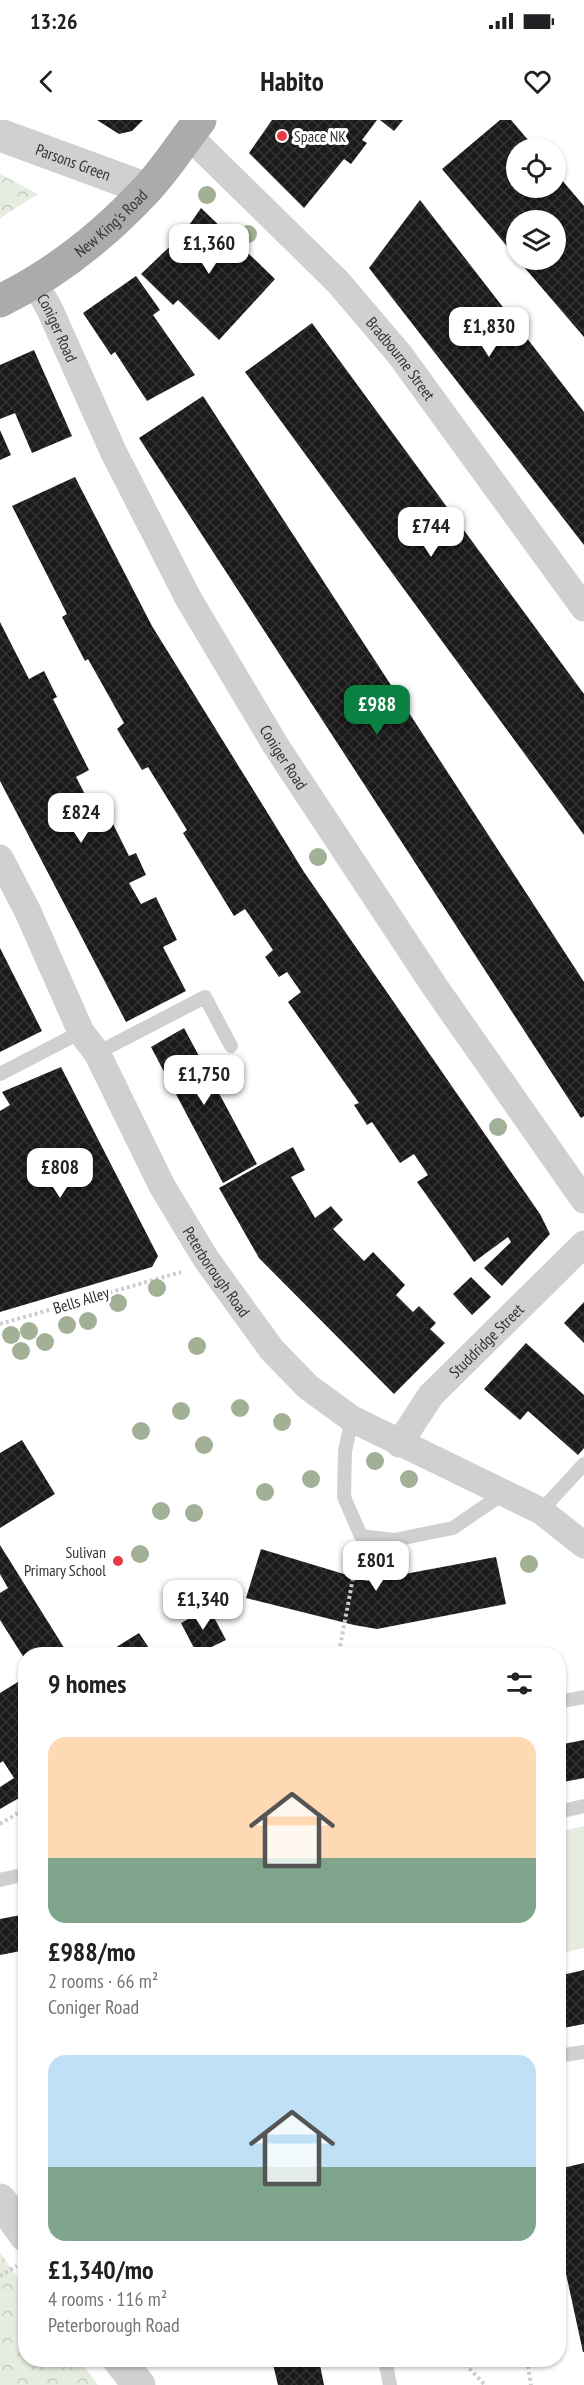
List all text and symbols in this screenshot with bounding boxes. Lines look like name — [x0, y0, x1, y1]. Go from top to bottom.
text: 13:26 — [30, 7, 78, 35]
text: Habito — [260, 64, 324, 98]
icon: back — [30, 65, 63, 98]
icon: heart — [521, 65, 554, 98]
place label: Space NK — [294, 126, 346, 146]
marker: Space NK — [275, 129, 289, 143]
map controls — [506, 138, 566, 270]
button: locate — [506, 138, 566, 198]
street label: Parsons Green — [33, 139, 113, 185]
street label: New King's Road — [70, 185, 151, 261]
button: layers — [506, 210, 566, 270]
pin: £1,360 — [160, 224, 258, 275]
text: £1,360 — [183, 230, 235, 256]
street label: Coniger Road — [33, 290, 82, 365]
pin: £1,830 — [440, 307, 538, 358]
street label: Bradbourne Street — [362, 313, 440, 405]
text: £1,830 — [463, 313, 515, 339]
pin: £744 — [395, 507, 467, 558]
text: £744 — [412, 513, 450, 539]
pin: £988 — [341, 685, 413, 736]
text: £988 — [358, 691, 396, 717]
street label: Coniger Road — [256, 721, 312, 793]
pin: £824 — [45, 793, 117, 844]
text: £824 — [62, 799, 100, 825]
pin: £1,750 — [155, 1055, 253, 1106]
text: £1,750 — [178, 1061, 230, 1087]
pin: £808 — [24, 1148, 96, 1199]
text: £808 — [41, 1154, 79, 1180]
street label: Peterborough Road — [179, 1223, 255, 1321]
street label: Bells Alley — [51, 1282, 111, 1318]
street label: Studdridge Street — [445, 1299, 528, 1382]
pin: £801 — [340, 1541, 412, 1592]
place label: Sulivan Primary School — [24, 1542, 106, 1580]
text: £801 — [357, 1547, 395, 1573]
marker: Sulivan Primary School — [111, 1554, 125, 1568]
pin: £1,340 — [154, 1580, 252, 1631]
text: £1,340 — [177, 1586, 229, 1612]
text: 9 homes — [48, 1667, 126, 1700]
icon: filters — [503, 1667, 536, 1700]
icon: home — [238, 1776, 346, 1884]
text: £988/mo — [48, 1935, 136, 1968]
text: 2 rooms · 66 m² — [48, 1968, 158, 1994]
text: Coniger Road — [48, 1994, 139, 2020]
icon: home — [238, 2094, 346, 2202]
text: £1,340/mo — [48, 2253, 154, 2286]
text: 4 rooms · 116 m² — [48, 2286, 167, 2312]
text: Peterborough Road — [48, 2312, 180, 2338]

